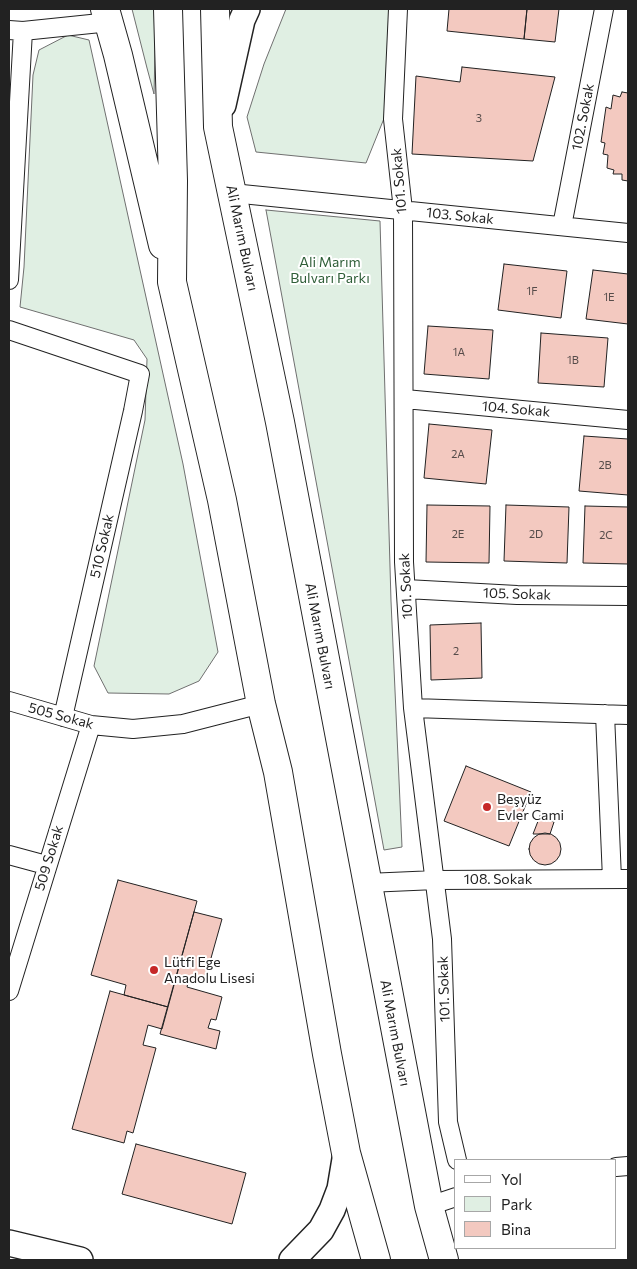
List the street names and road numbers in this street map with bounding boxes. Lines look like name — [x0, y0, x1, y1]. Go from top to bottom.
street label: 102. Sokak — [568, 82, 598, 152]
street label: 101. Sokak — [388, 147, 410, 215]
street label: Ali Marım Bulvarı — [223, 183, 261, 293]
street label: 103. Sokak — [425, 204, 495, 228]
street label: 104. Sokak — [481, 398, 551, 420]
street label: 510 Sokak — [87, 512, 117, 580]
street label: 101. Sokak — [396, 553, 416, 619]
street label: Ali Marım Bulvarı — [301, 581, 339, 691]
street label: 105. Sokak — [483, 584, 551, 604]
street label: 505 Sokak — [26, 699, 96, 733]
street label: 509 Sokak — [31, 823, 67, 893]
street label: 108. Sokak — [464, 871, 532, 887]
street label: 101. Sokak — [434, 956, 454, 1022]
street label: Ali Marım Bulvarı — [376, 978, 414, 1088]

